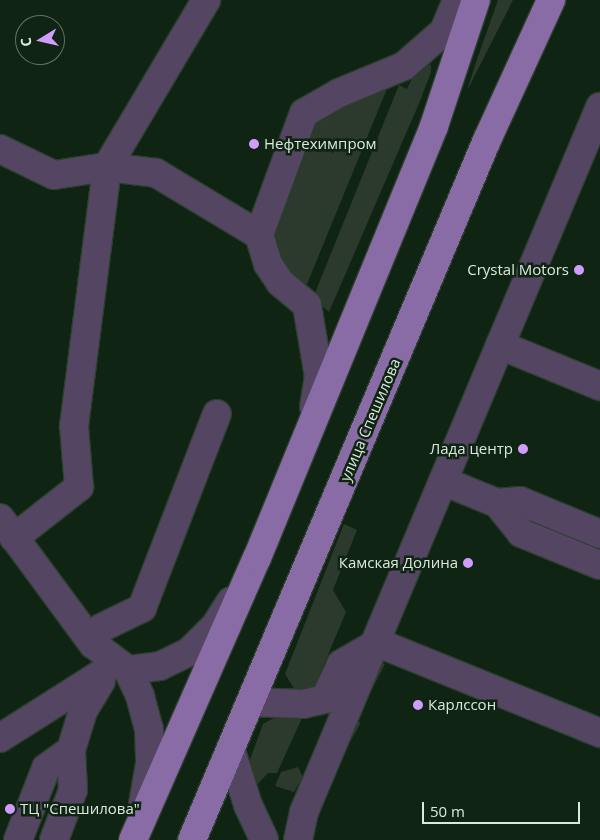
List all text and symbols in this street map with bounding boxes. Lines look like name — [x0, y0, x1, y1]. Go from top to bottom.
north arrow — [15, 15, 65, 65]
text: С — [16, 36, 36, 48]
place label: Нефтехимпром — [264, 135, 377, 153]
marker: Нефтехимпром — [248, 138, 260, 150]
place label: Crystal Motors — [467, 261, 569, 279]
marker: Crystal Motors — [573, 264, 585, 276]
street label: улица Спешилова — [336, 356, 404, 484]
place label: Лада центр — [430, 440, 513, 458]
marker: Лада центр — [517, 443, 529, 455]
place label: Камская Долина — [339, 554, 458, 572]
marker: Камская Долина — [462, 557, 474, 569]
place label: Карлссон — [428, 696, 496, 714]
marker: Карлссон — [412, 699, 424, 711]
scale bar — [425, 792, 582, 824]
place label: ТЦ "Спешилова" — [20, 800, 140, 818]
text: 50 m — [430, 801, 465, 821]
marker: ТЦ "Спешилова" — [4, 803, 16, 815]

